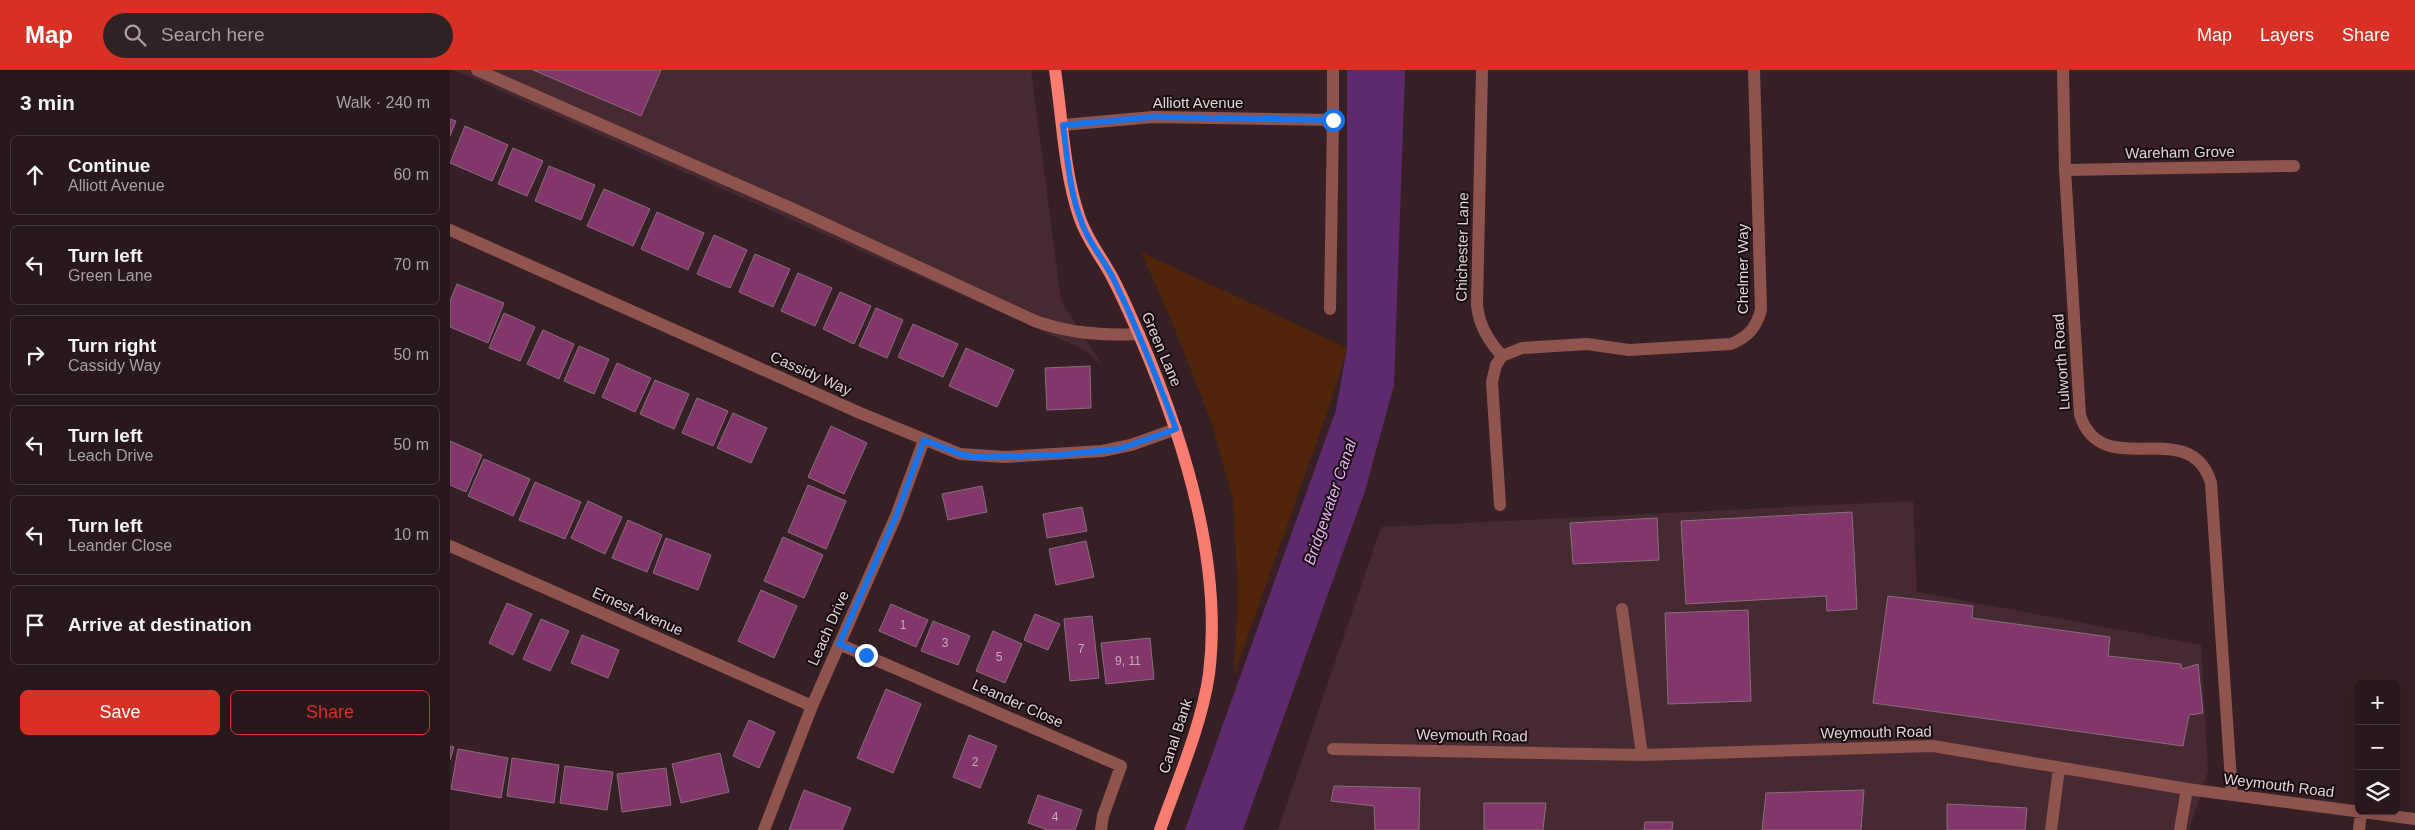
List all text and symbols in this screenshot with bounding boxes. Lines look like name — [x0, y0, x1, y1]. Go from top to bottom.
search box — [103, 13, 453, 58]
text: Map — [25, 21, 73, 48]
icon: search — [121, 21, 149, 49]
text: Search here — [161, 24, 265, 45]
text: Map — [2197, 25, 2232, 45]
text: Layers — [2260, 25, 2314, 45]
text: Share — [2342, 25, 2390, 45]
text: 3 min — [20, 91, 75, 114]
text: Walk · 240 m — [336, 94, 430, 111]
street label: Alliott Avenue — [1153, 94, 1243, 111]
route start — [1322, 109, 1345, 132]
street label: Wareham Grove — [2125, 143, 2235, 161]
text: Continue — [68, 155, 150, 176]
icon: ahead — [21, 161, 49, 189]
text: 60 m — [393, 166, 429, 183]
text: Alliott Avenue — [68, 177, 165, 194]
street label: Chichester Lane — [1453, 192, 1471, 302]
street label: Chelmer Way — [1734, 223, 1751, 314]
text: Turn left — [68, 245, 143, 266]
icon: left — [21, 251, 49, 279]
text: 70 m — [393, 256, 429, 273]
text: Green Lane — [68, 267, 153, 284]
street label: Green Lane — [1139, 309, 1185, 389]
street label: Lulworth Road — [2049, 313, 2073, 411]
text: Turn right — [68, 335, 156, 356]
icon: right — [21, 341, 49, 369]
text: 50 m — [393, 346, 429, 363]
street label: Cassidy Way — [768, 348, 855, 399]
text: Cassidy Way — [68, 357, 161, 374]
text: Turn left — [68, 425, 143, 446]
icon: left — [21, 431, 49, 459]
text: 50 m — [393, 436, 429, 453]
water label: Bridgewater Canal — [1301, 437, 1360, 567]
text: Leach Drive — [68, 447, 153, 464]
text: Turn left — [68, 515, 143, 536]
icon: left — [21, 521, 49, 549]
text: 10 m — [393, 526, 429, 543]
text: Leander Close — [68, 537, 172, 554]
street label: Ernest Avenue — [590, 583, 686, 639]
street label: Leach Drive — [804, 588, 852, 668]
icon: arrive — [21, 611, 49, 639]
text: Arrive at destination — [68, 614, 252, 635]
house number: 1 — [900, 618, 907, 632]
house number: 3 — [942, 636, 949, 650]
house number: 7 — [1078, 642, 1085, 656]
route end — [855, 644, 878, 667]
house number: 5 — [996, 650, 1003, 664]
house number: 9, 11 — [1115, 654, 1141, 668]
street label: Leander Close — [970, 675, 1066, 731]
map controls — [2355, 680, 2400, 815]
button: + — [2355, 680, 2400, 725]
button: Save — [20, 690, 220, 735]
button: Share — [230, 690, 430, 735]
street label: Canal Bank — [1155, 696, 1195, 776]
street label: Weymouth Road — [1820, 723, 1932, 741]
button: − — [2355, 725, 2400, 770]
street label: Weymouth Road — [1416, 726, 1528, 744]
house number: 2 — [972, 755, 979, 769]
street label: Weymouth Road — [2223, 770, 2335, 800]
button: layers — [2355, 770, 2400, 815]
house number: 4 — [1052, 810, 1059, 824]

